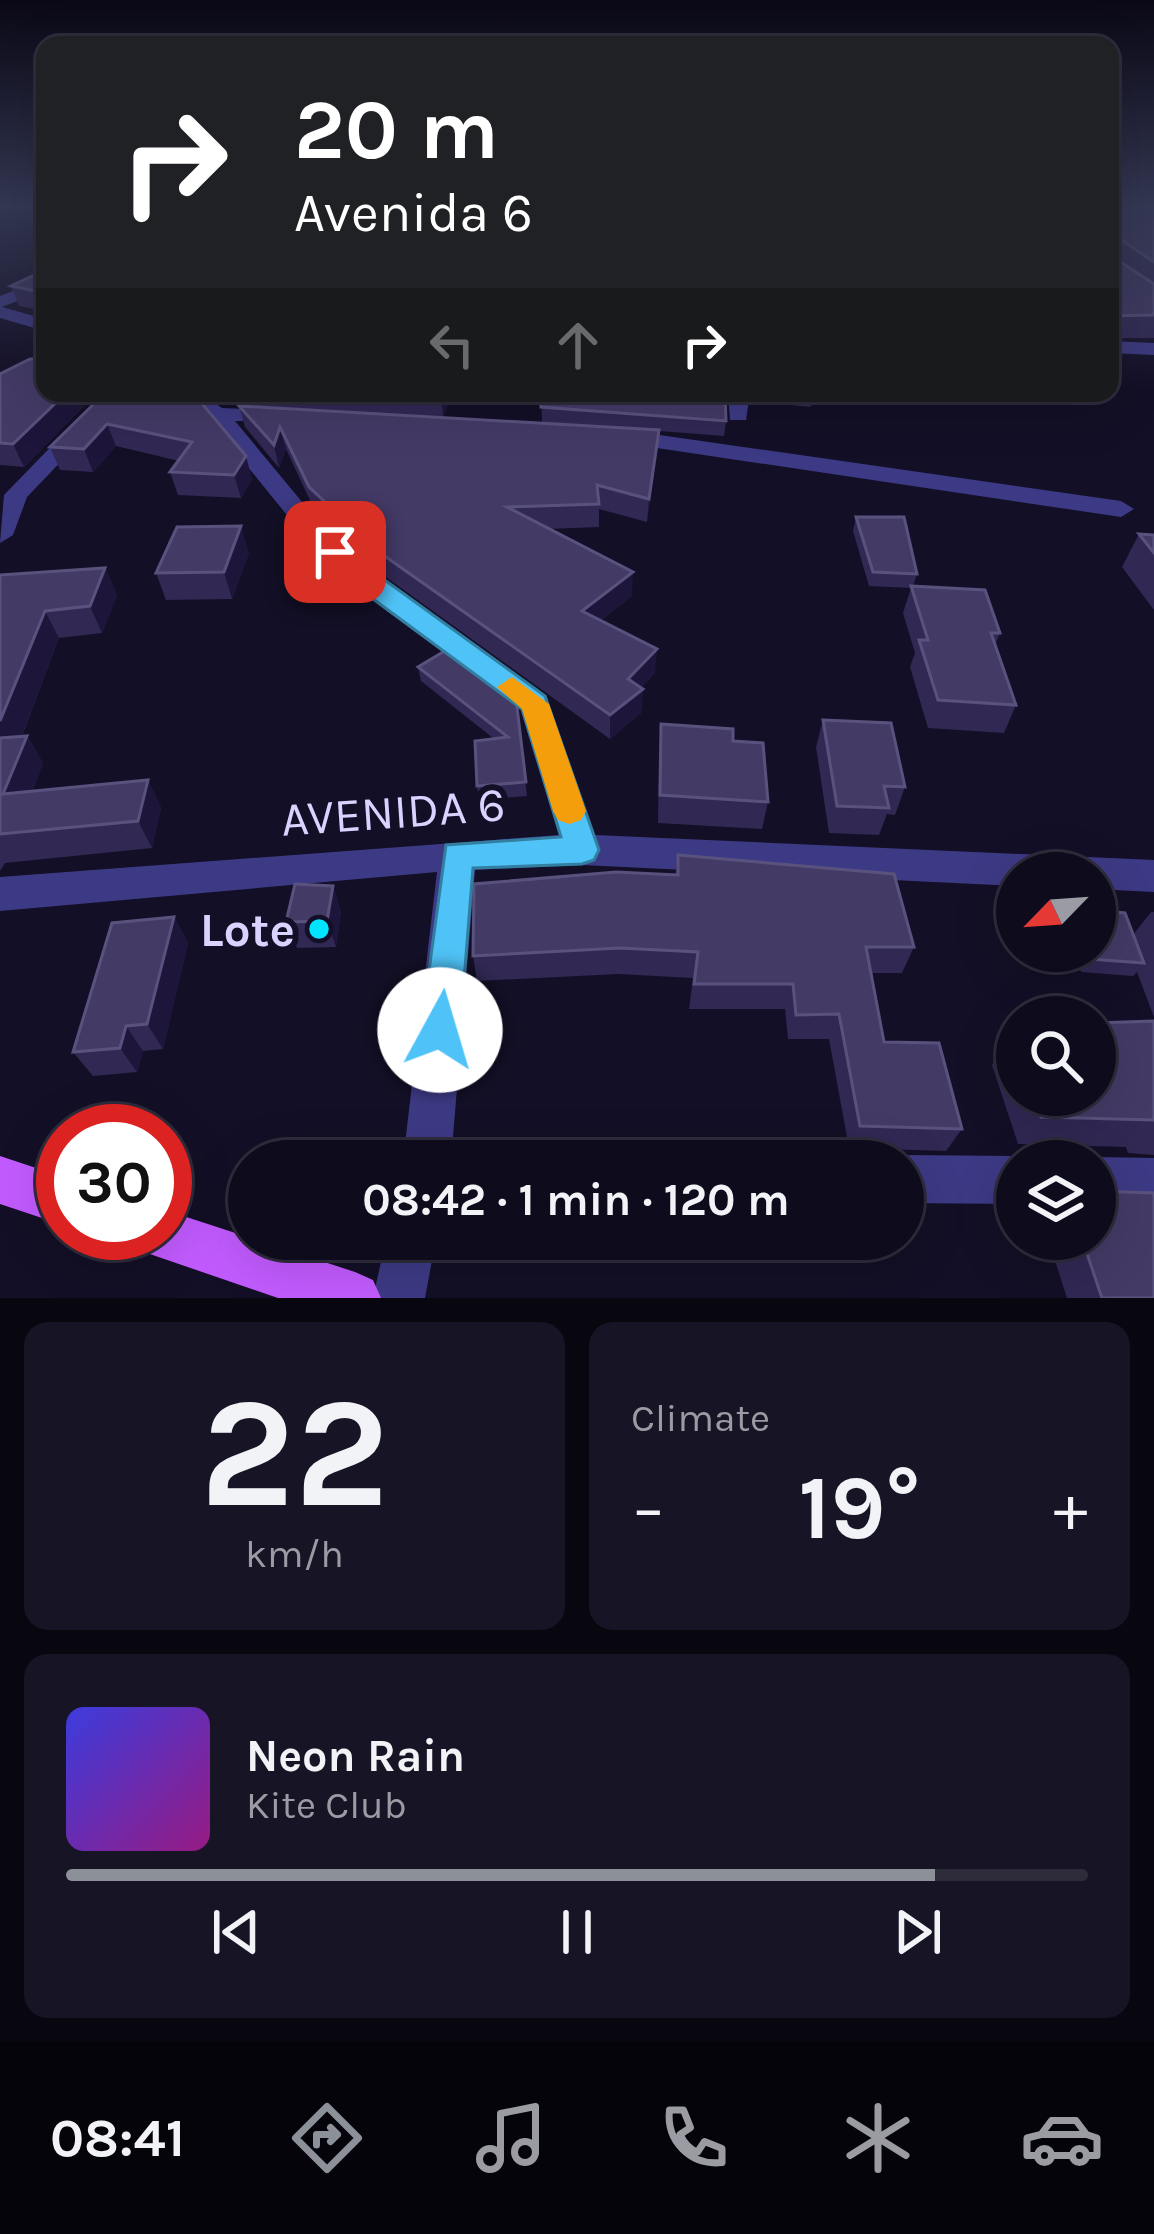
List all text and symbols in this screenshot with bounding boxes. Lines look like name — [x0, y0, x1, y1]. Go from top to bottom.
text: 20 m — [294, 81, 499, 179]
icon: right — [96, 84, 252, 240]
text: Avenida 6 — [294, 181, 533, 245]
icon: left — [419, 312, 485, 378]
icon: ahead — [545, 312, 611, 378]
icon: right — [671, 312, 737, 378]
pin — [284, 501, 386, 603]
icon: arrive — [302, 519, 368, 585]
street label: AVENIDA 6 — [279, 776, 507, 848]
north arrow — [996, 852, 1116, 972]
map controls — [996, 852, 1116, 1260]
place label: Lote — [200, 902, 295, 958]
marker: Lote — [306, 916, 332, 942]
position arrow — [377, 967, 503, 1093]
button: search — [996, 996, 1116, 1116]
speed limit sign: 30 — [36, 1104, 192, 1260]
button: layers — [996, 1140, 1116, 1260]
text: 08:42 · 1 min · 120 m — [362, 1174, 790, 1226]
text: 22 — [200, 1362, 389, 1544]
text: Climate — [631, 1395, 770, 1441]
text: 19° — [799, 1455, 920, 1561]
text: − — [631, 1469, 666, 1547]
text: + — [1053, 1469, 1088, 1547]
text: km/h — [245, 1531, 344, 1577]
text: Neon Rain — [246, 1730, 465, 1782]
text: Kite Club — [246, 1782, 407, 1828]
icon: previous — [203, 1899, 269, 1965]
icon: pause — [544, 1899, 610, 1965]
icon: next — [885, 1899, 951, 1965]
icon: directions — [285, 2096, 369, 2180]
icon: music — [469, 2096, 553, 2180]
icon: phone — [652, 2096, 736, 2180]
icon: climate — [836, 2096, 920, 2180]
icon: car — [1020, 2096, 1104, 2180]
text: 08:41 — [50, 2106, 185, 2170]

